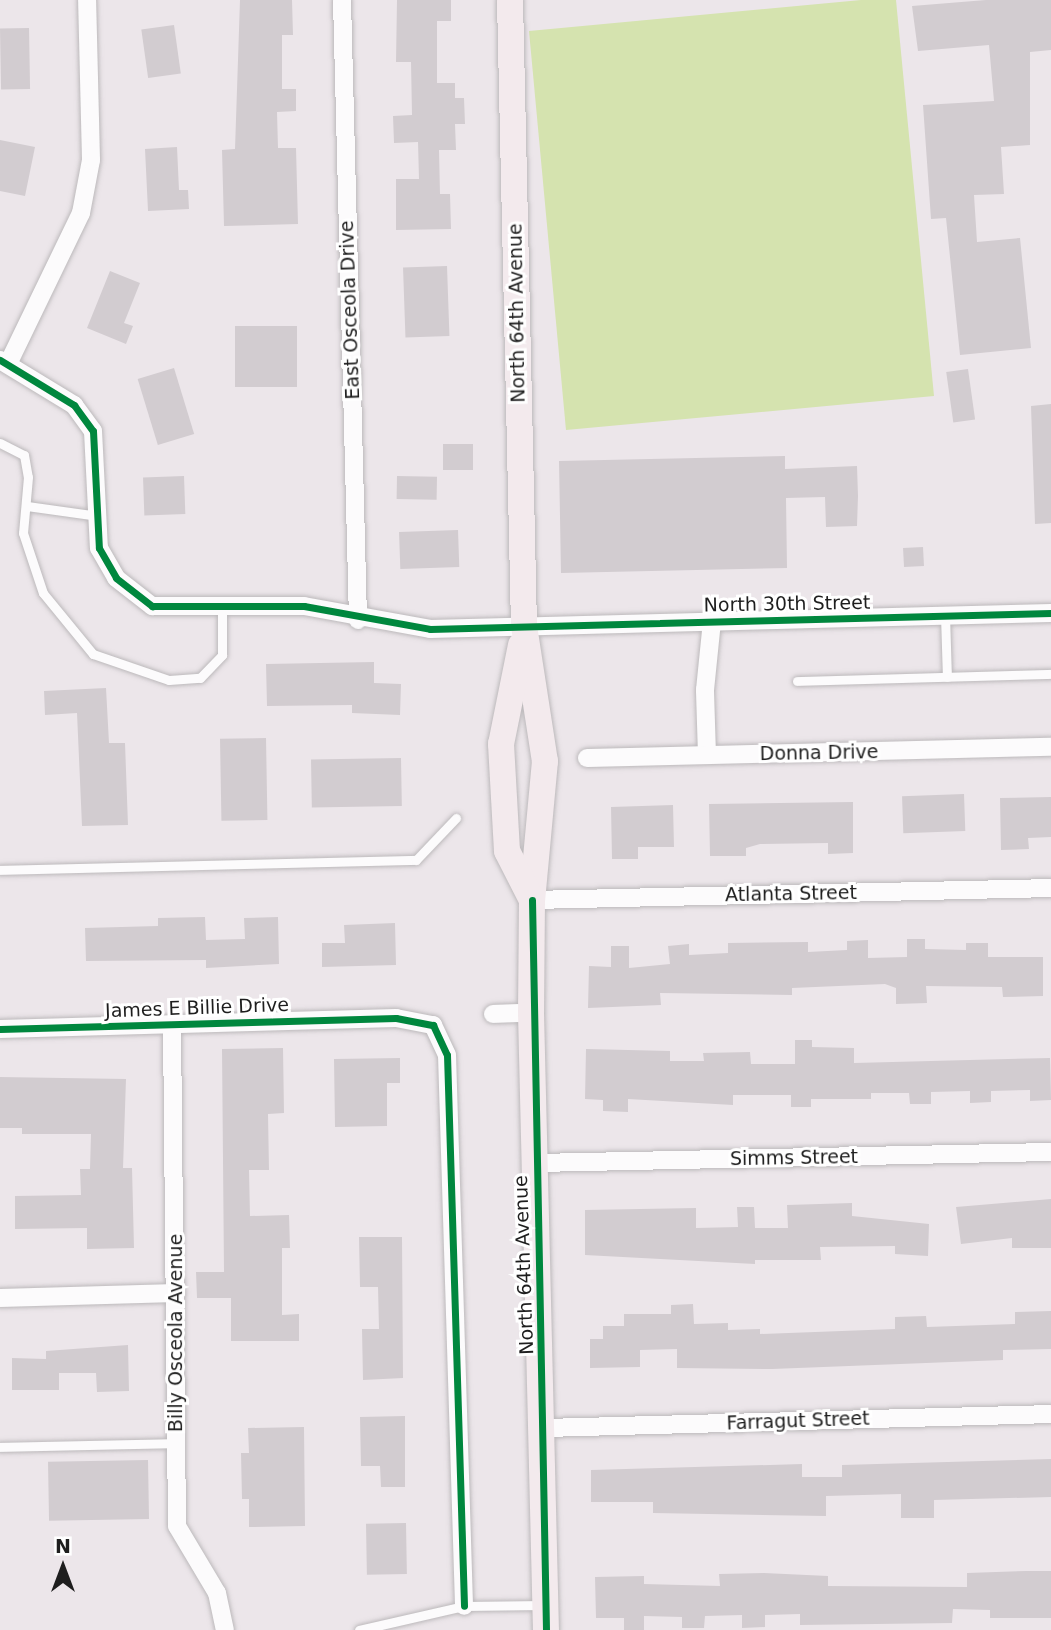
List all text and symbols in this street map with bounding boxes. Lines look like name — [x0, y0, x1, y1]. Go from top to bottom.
street label: East Osceola Drive — [335, 220, 365, 400]
street label: North 64th Avenue — [504, 223, 530, 403]
street label: North 30th Street — [704, 591, 870, 617]
street label: Donna Drive — [759, 741, 879, 765]
street label: Atlanta Street — [725, 881, 857, 907]
street label: James E Billie Drive — [105, 993, 289, 1023]
street label: Simms Street — [730, 1145, 858, 1171]
street label: North 64th Avenue — [509, 1175, 539, 1355]
street label: Billy Osceola Avenue — [165, 1234, 187, 1432]
street label: Farragut Street — [726, 1407, 870, 1435]
north arrow — [28, 1532, 98, 1602]
text: N — [55, 1535, 71, 1557]

